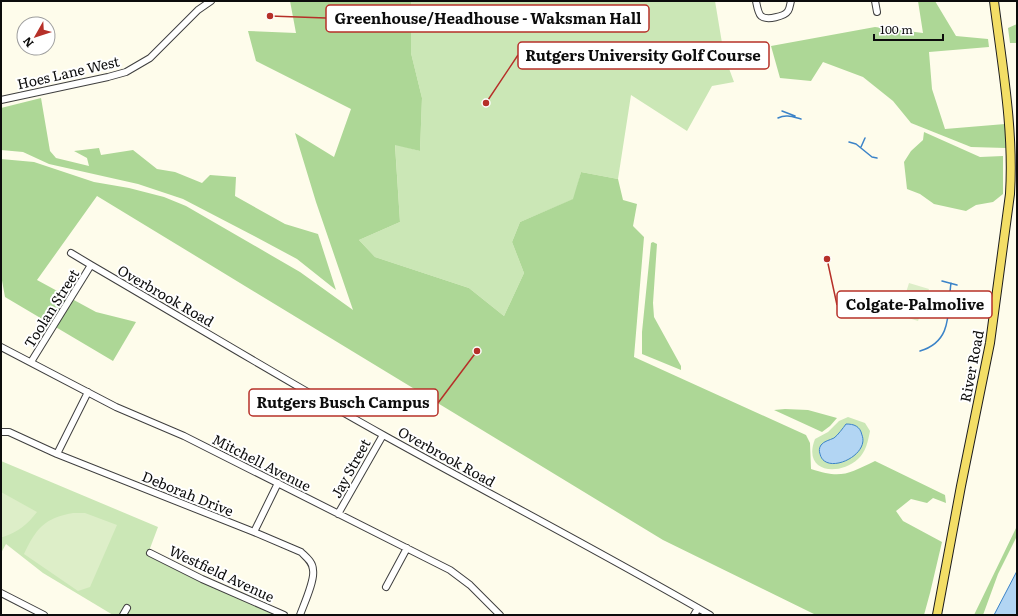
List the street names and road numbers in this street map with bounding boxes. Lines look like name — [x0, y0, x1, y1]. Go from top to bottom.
street label: Hoes Lane West — [15, 50, 121, 93]
street label: Overbrook Road — [114, 259, 218, 331]
street label: Toolan Street — [19, 264, 83, 351]
street label: River Road — [954, 328, 988, 404]
street label: Overbrook Road — [395, 421, 500, 491]
street label: Mitchell Avenue — [209, 429, 315, 495]
street label: Jay Street — [326, 434, 375, 501]
street label: Deborah Drive — [139, 466, 237, 520]
street label: Westfield Avenue — [166, 540, 278, 606]

